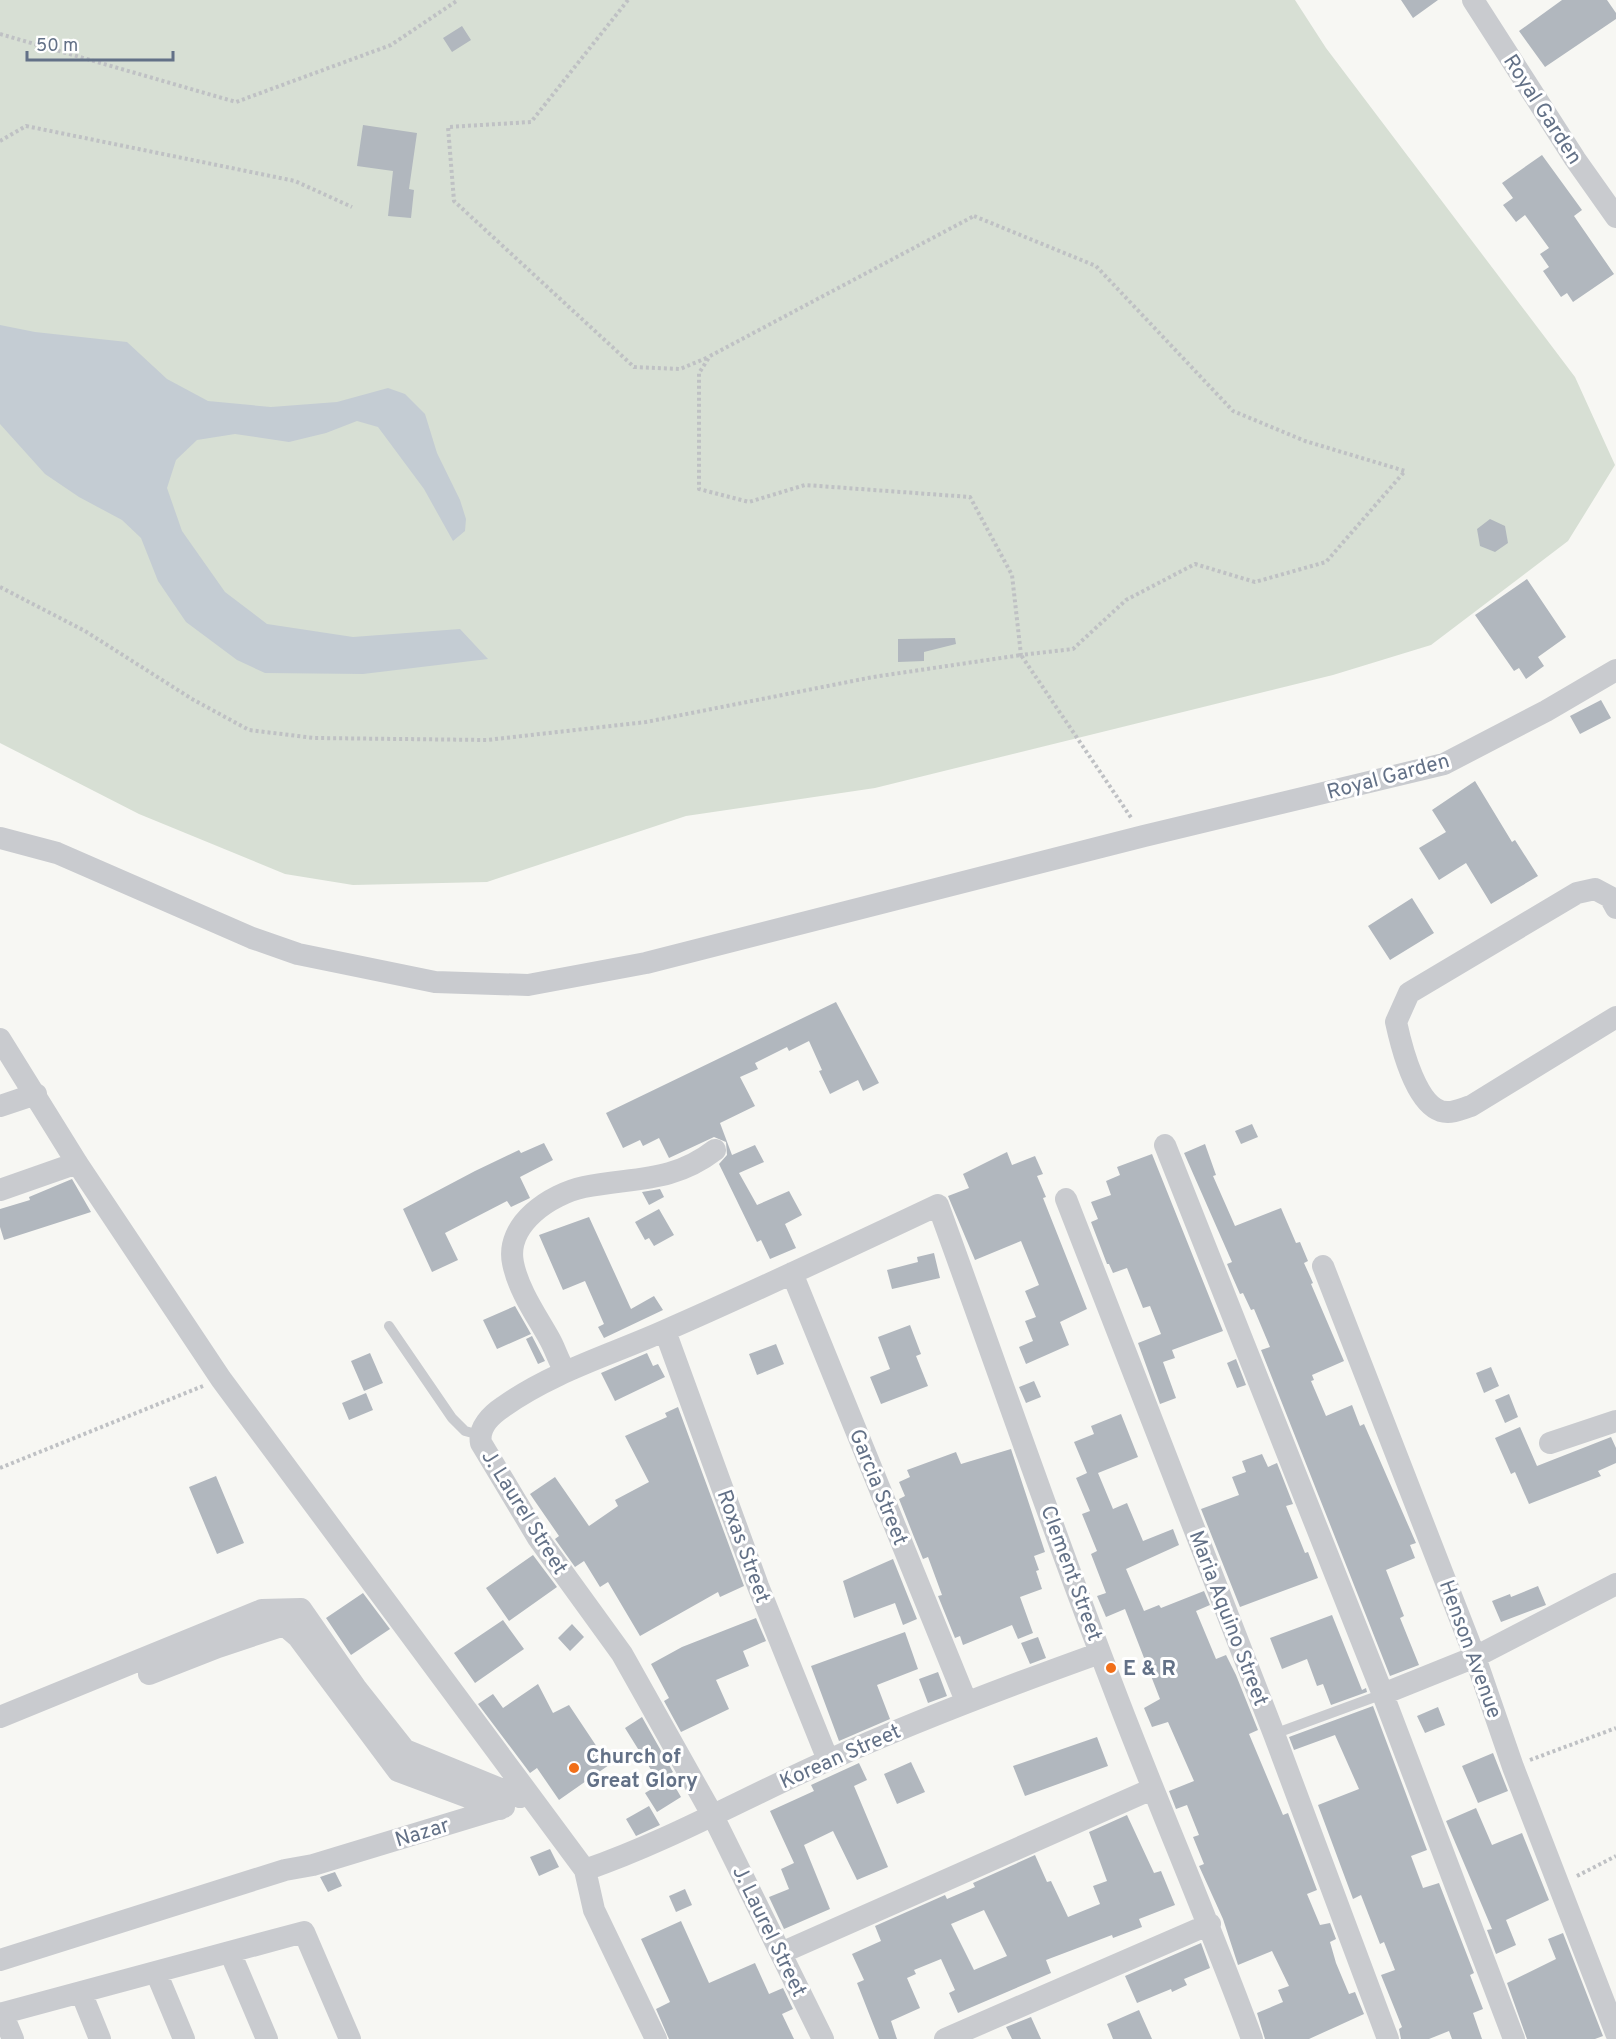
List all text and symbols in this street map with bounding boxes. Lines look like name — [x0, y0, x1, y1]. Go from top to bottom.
scale bar — [27, 24, 172, 62]
text: 50 m — [36, 35, 78, 58]
street label: Royal Garden — [1496, 50, 1587, 170]
street label: Royal Garden — [1324, 748, 1453, 807]
street label: Garcia Street — [842, 1425, 913, 1550]
street label: J. Laurel Street — [475, 1445, 573, 1580]
street label: Roxas Street — [710, 1486, 776, 1607]
street label: Clement Street — [1034, 1502, 1108, 1645]
street label: Maria Aquino Street — [1182, 1527, 1273, 1710]
street label: Henson Avenue — [1432, 1577, 1507, 1722]
place label: E & R — [1123, 1656, 1176, 1683]
marker: E & R — [1104, 1661, 1118, 1675]
street label: Korean Street — [776, 1719, 905, 1796]
place label: Church of Great Glory — [586, 1744, 698, 1795]
marker: Church of Great Glory — [567, 1761, 581, 1775]
street label: Nazar — [392, 1812, 453, 1854]
street label: J. Laurel Street — [725, 1862, 812, 2002]

